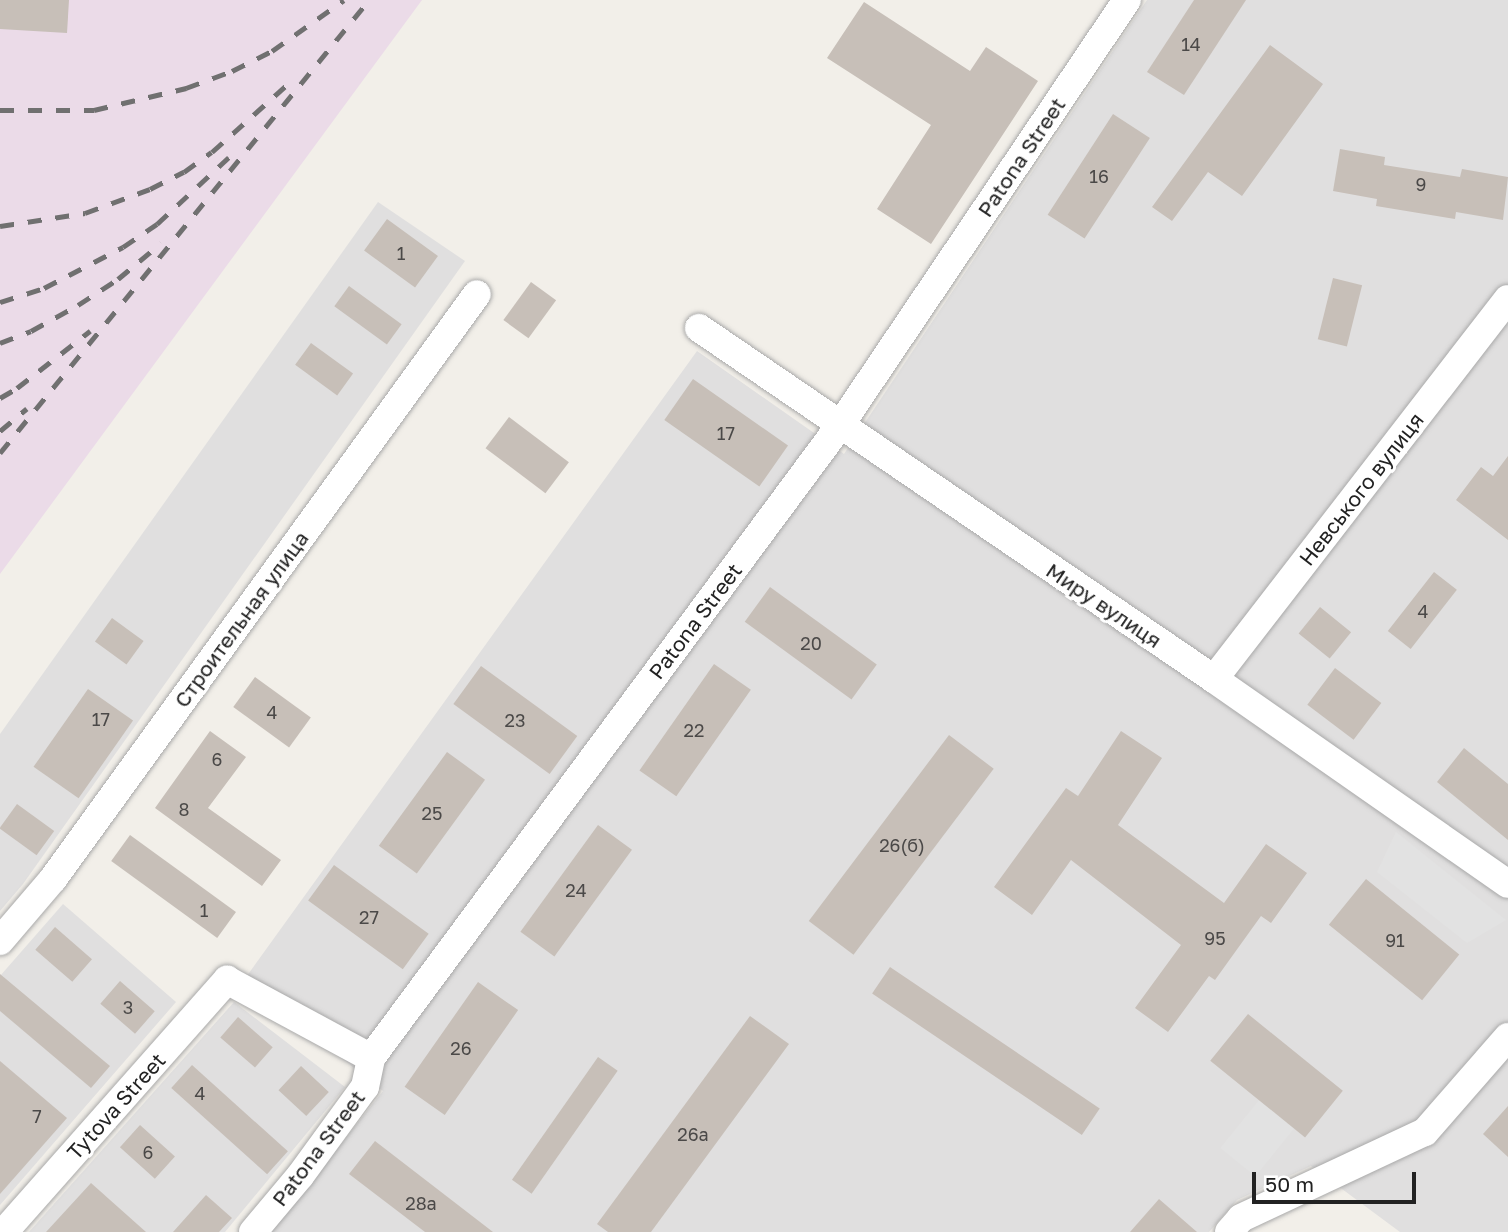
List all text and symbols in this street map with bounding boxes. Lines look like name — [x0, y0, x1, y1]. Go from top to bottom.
house number: 14 — [1181, 33, 1201, 55]
street label: Patona Street — [972, 93, 1070, 221]
house number: 16 — [1089, 165, 1109, 187]
house number: 9 — [1416, 173, 1426, 195]
house number: 1 — [397, 242, 405, 264]
street label: Невського вулиця — [1293, 408, 1429, 570]
house number: 17 — [717, 422, 735, 444]
street label: Строительная улица — [169, 526, 313, 712]
street label: Миру вулиця — [1042, 557, 1166, 653]
street label: Patona Street — [643, 558, 747, 684]
house number: 4 — [1418, 600, 1428, 622]
house number: 20 — [800, 632, 822, 654]
house number: 4 — [267, 701, 277, 723]
house number: 17 — [92, 708, 110, 730]
house number: 23 — [505, 709, 525, 731]
house number: 22 — [684, 719, 704, 741]
house number: 6 — [212, 748, 222, 770]
house number: 8 — [179, 798, 189, 820]
house number: 25 — [422, 802, 442, 824]
house number: 26(б) — [879, 834, 925, 856]
house number: 24 — [565, 879, 587, 901]
house number: 1 — [200, 899, 208, 921]
house number: 27 — [359, 906, 379, 928]
house number: 95 — [1204, 927, 1226, 949]
house number: 91 — [1385, 929, 1405, 951]
house number: 3 — [123, 996, 133, 1018]
house number: 26 — [450, 1037, 472, 1059]
street label: Tytova Street — [62, 1048, 170, 1164]
house number: 4 — [195, 1082, 205, 1104]
street label: Patona Street — [266, 1085, 370, 1211]
house number: 7 — [32, 1105, 42, 1127]
house number: 26а — [677, 1123, 709, 1145]
house number: 6 — [143, 1141, 153, 1163]
scale bar — [1256, 1158, 1420, 1202]
text: 50 m — [1265, 1171, 1314, 1197]
house number: 28а — [405, 1192, 437, 1214]

